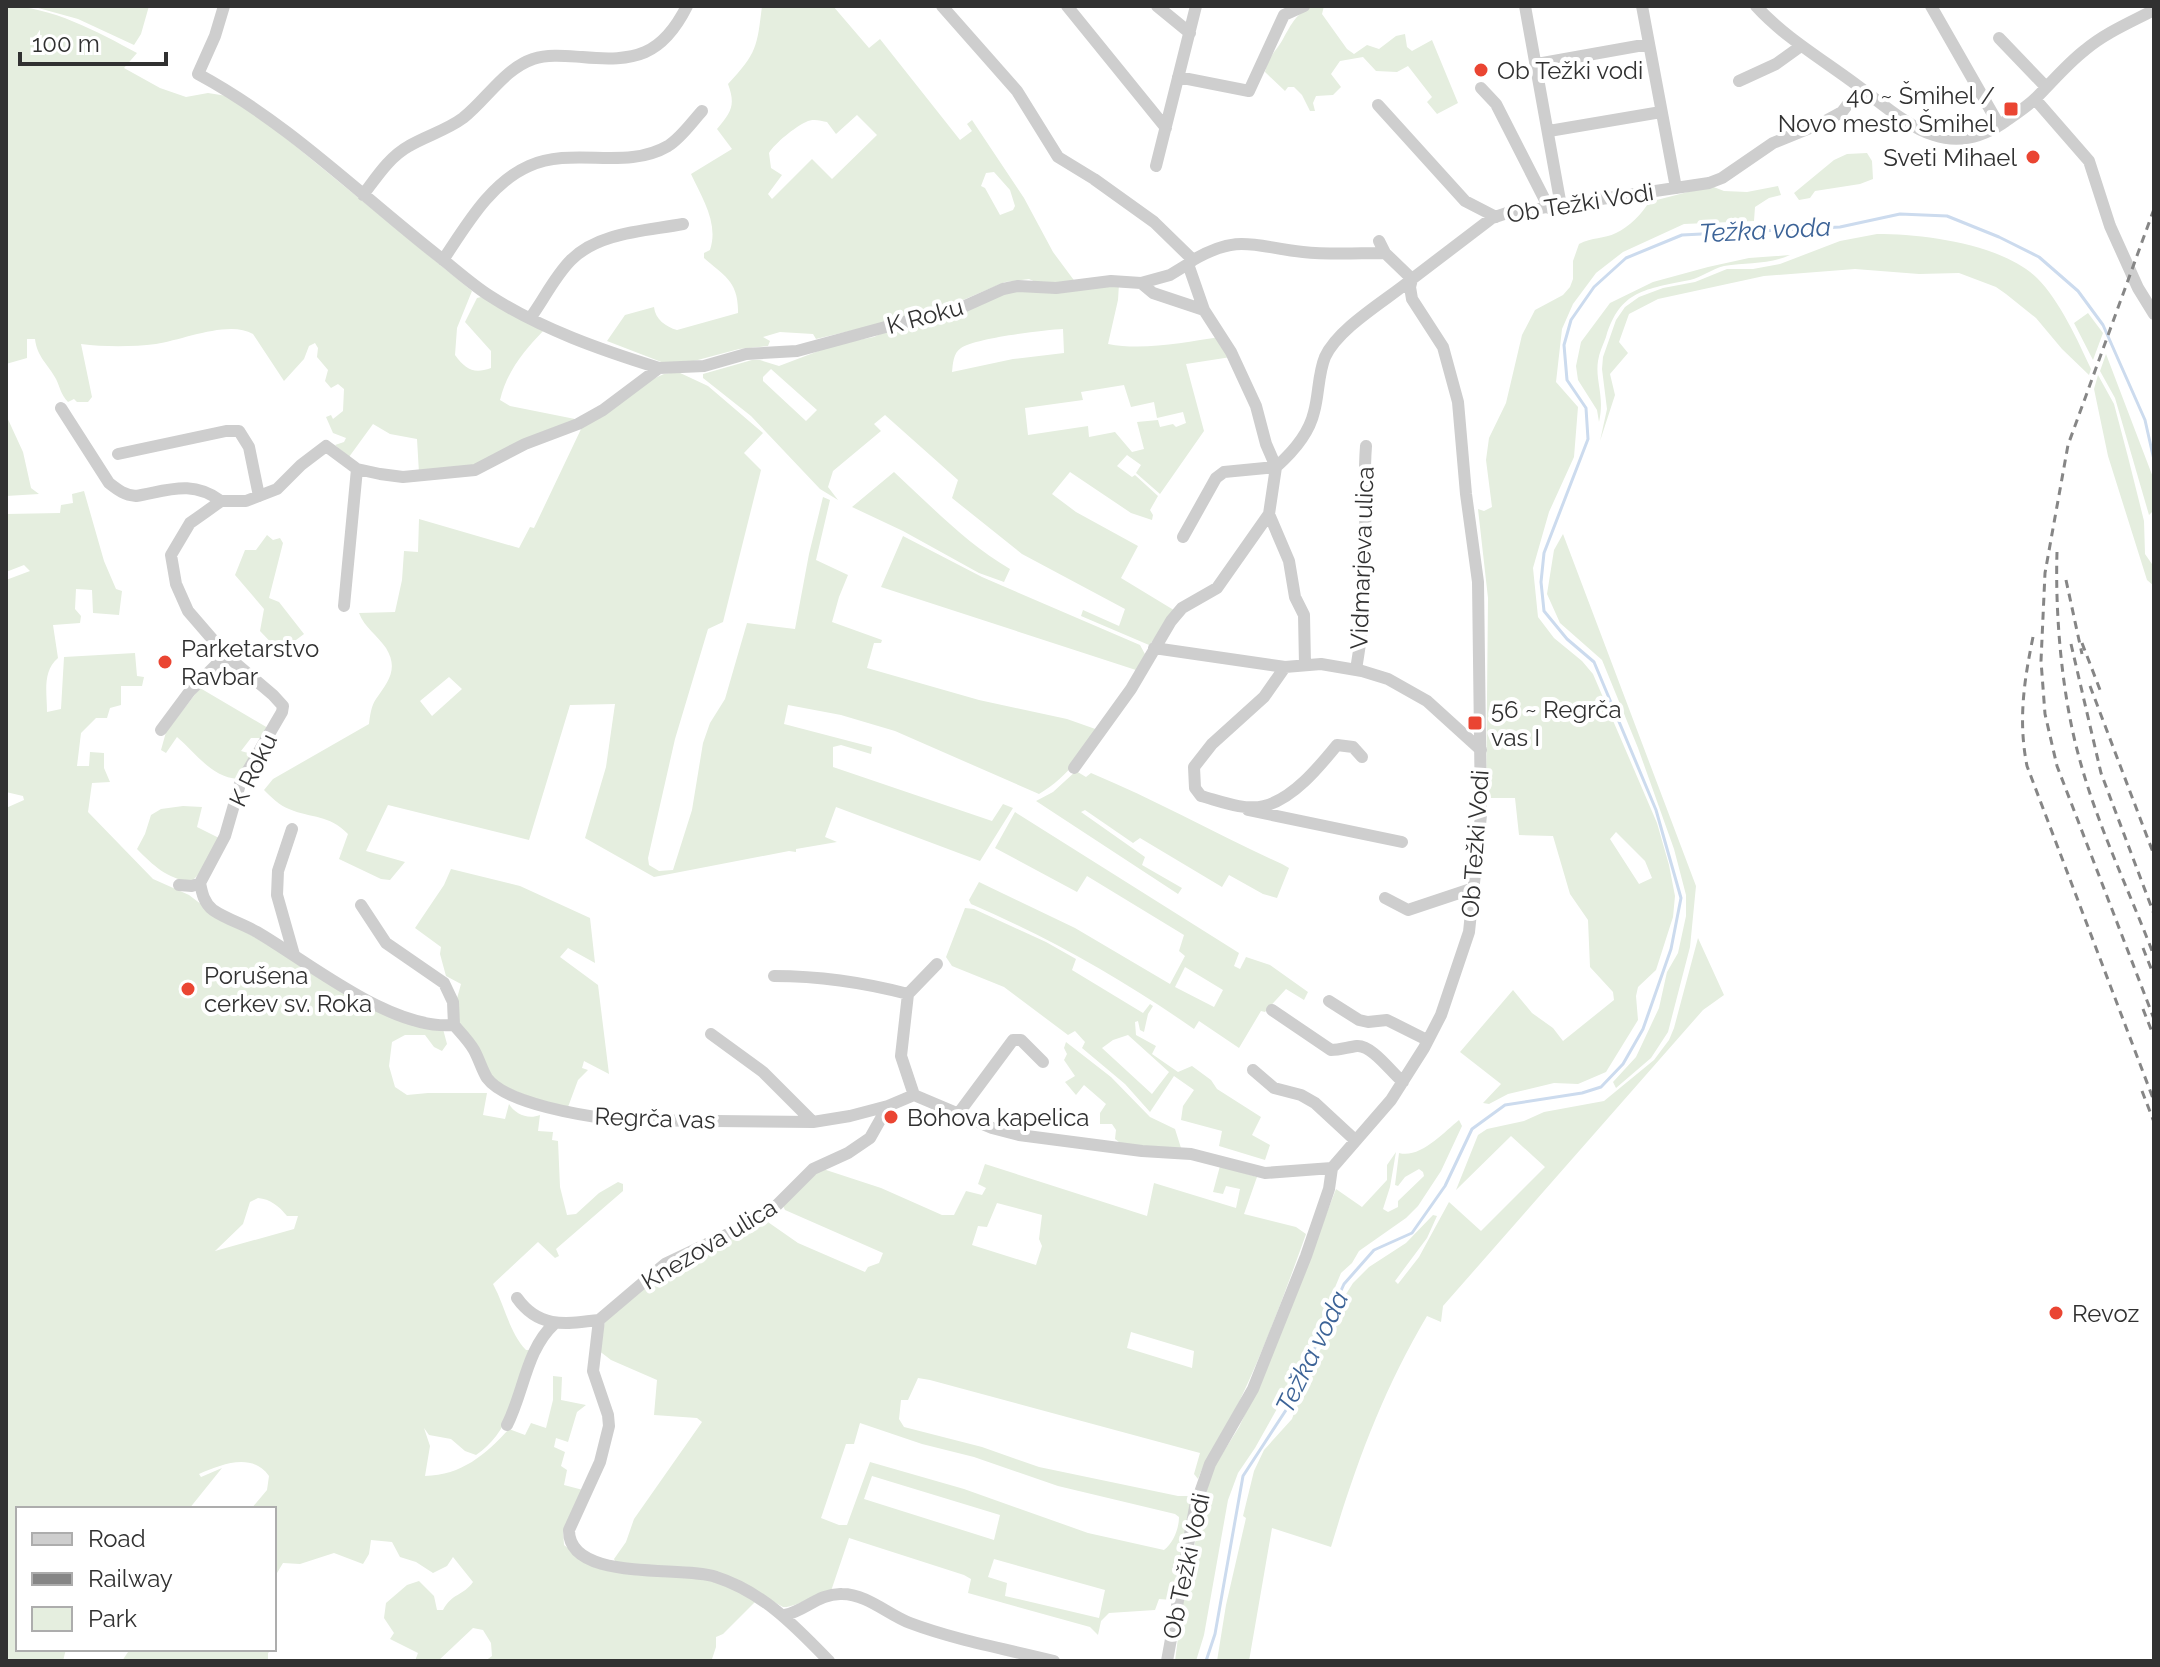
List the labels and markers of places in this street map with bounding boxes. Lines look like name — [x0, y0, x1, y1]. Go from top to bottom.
place label: Ob Težki vodi — [1497, 56, 1643, 85]
marker: Ob Težki vodi — [1472, 61, 1490, 79]
place label: 40 ~ Šmihel / Novo mesto Šmihel — [1778, 80, 1995, 138]
marker: 40 ~ Šmihel / Novo mesto Šmihel — [2002, 100, 2020, 118]
place label: Sveti Mihael — [1883, 143, 2017, 172]
marker: Sveti Mihael — [2024, 148, 2042, 166]
place label: Parketarstvo Ravbar — [181, 634, 319, 691]
marker: Parketarstvo Ravbar — [156, 653, 174, 671]
place label: 56 ~ Regrča vas I — [1491, 695, 1622, 752]
marker: 56 ~ Regrča vas I — [1466, 714, 1484, 732]
place label: Porušena cerkev sv. Roka — [204, 961, 372, 1018]
marker: Porušena cerkev sv. Roka — [179, 980, 197, 998]
place label: Bohova kapelica — [907, 1103, 1089, 1132]
marker: Bohova kapelica — [882, 1108, 900, 1126]
place label: Revoz — [2072, 1299, 2139, 1328]
marker: Revoz — [2047, 1304, 2065, 1322]

